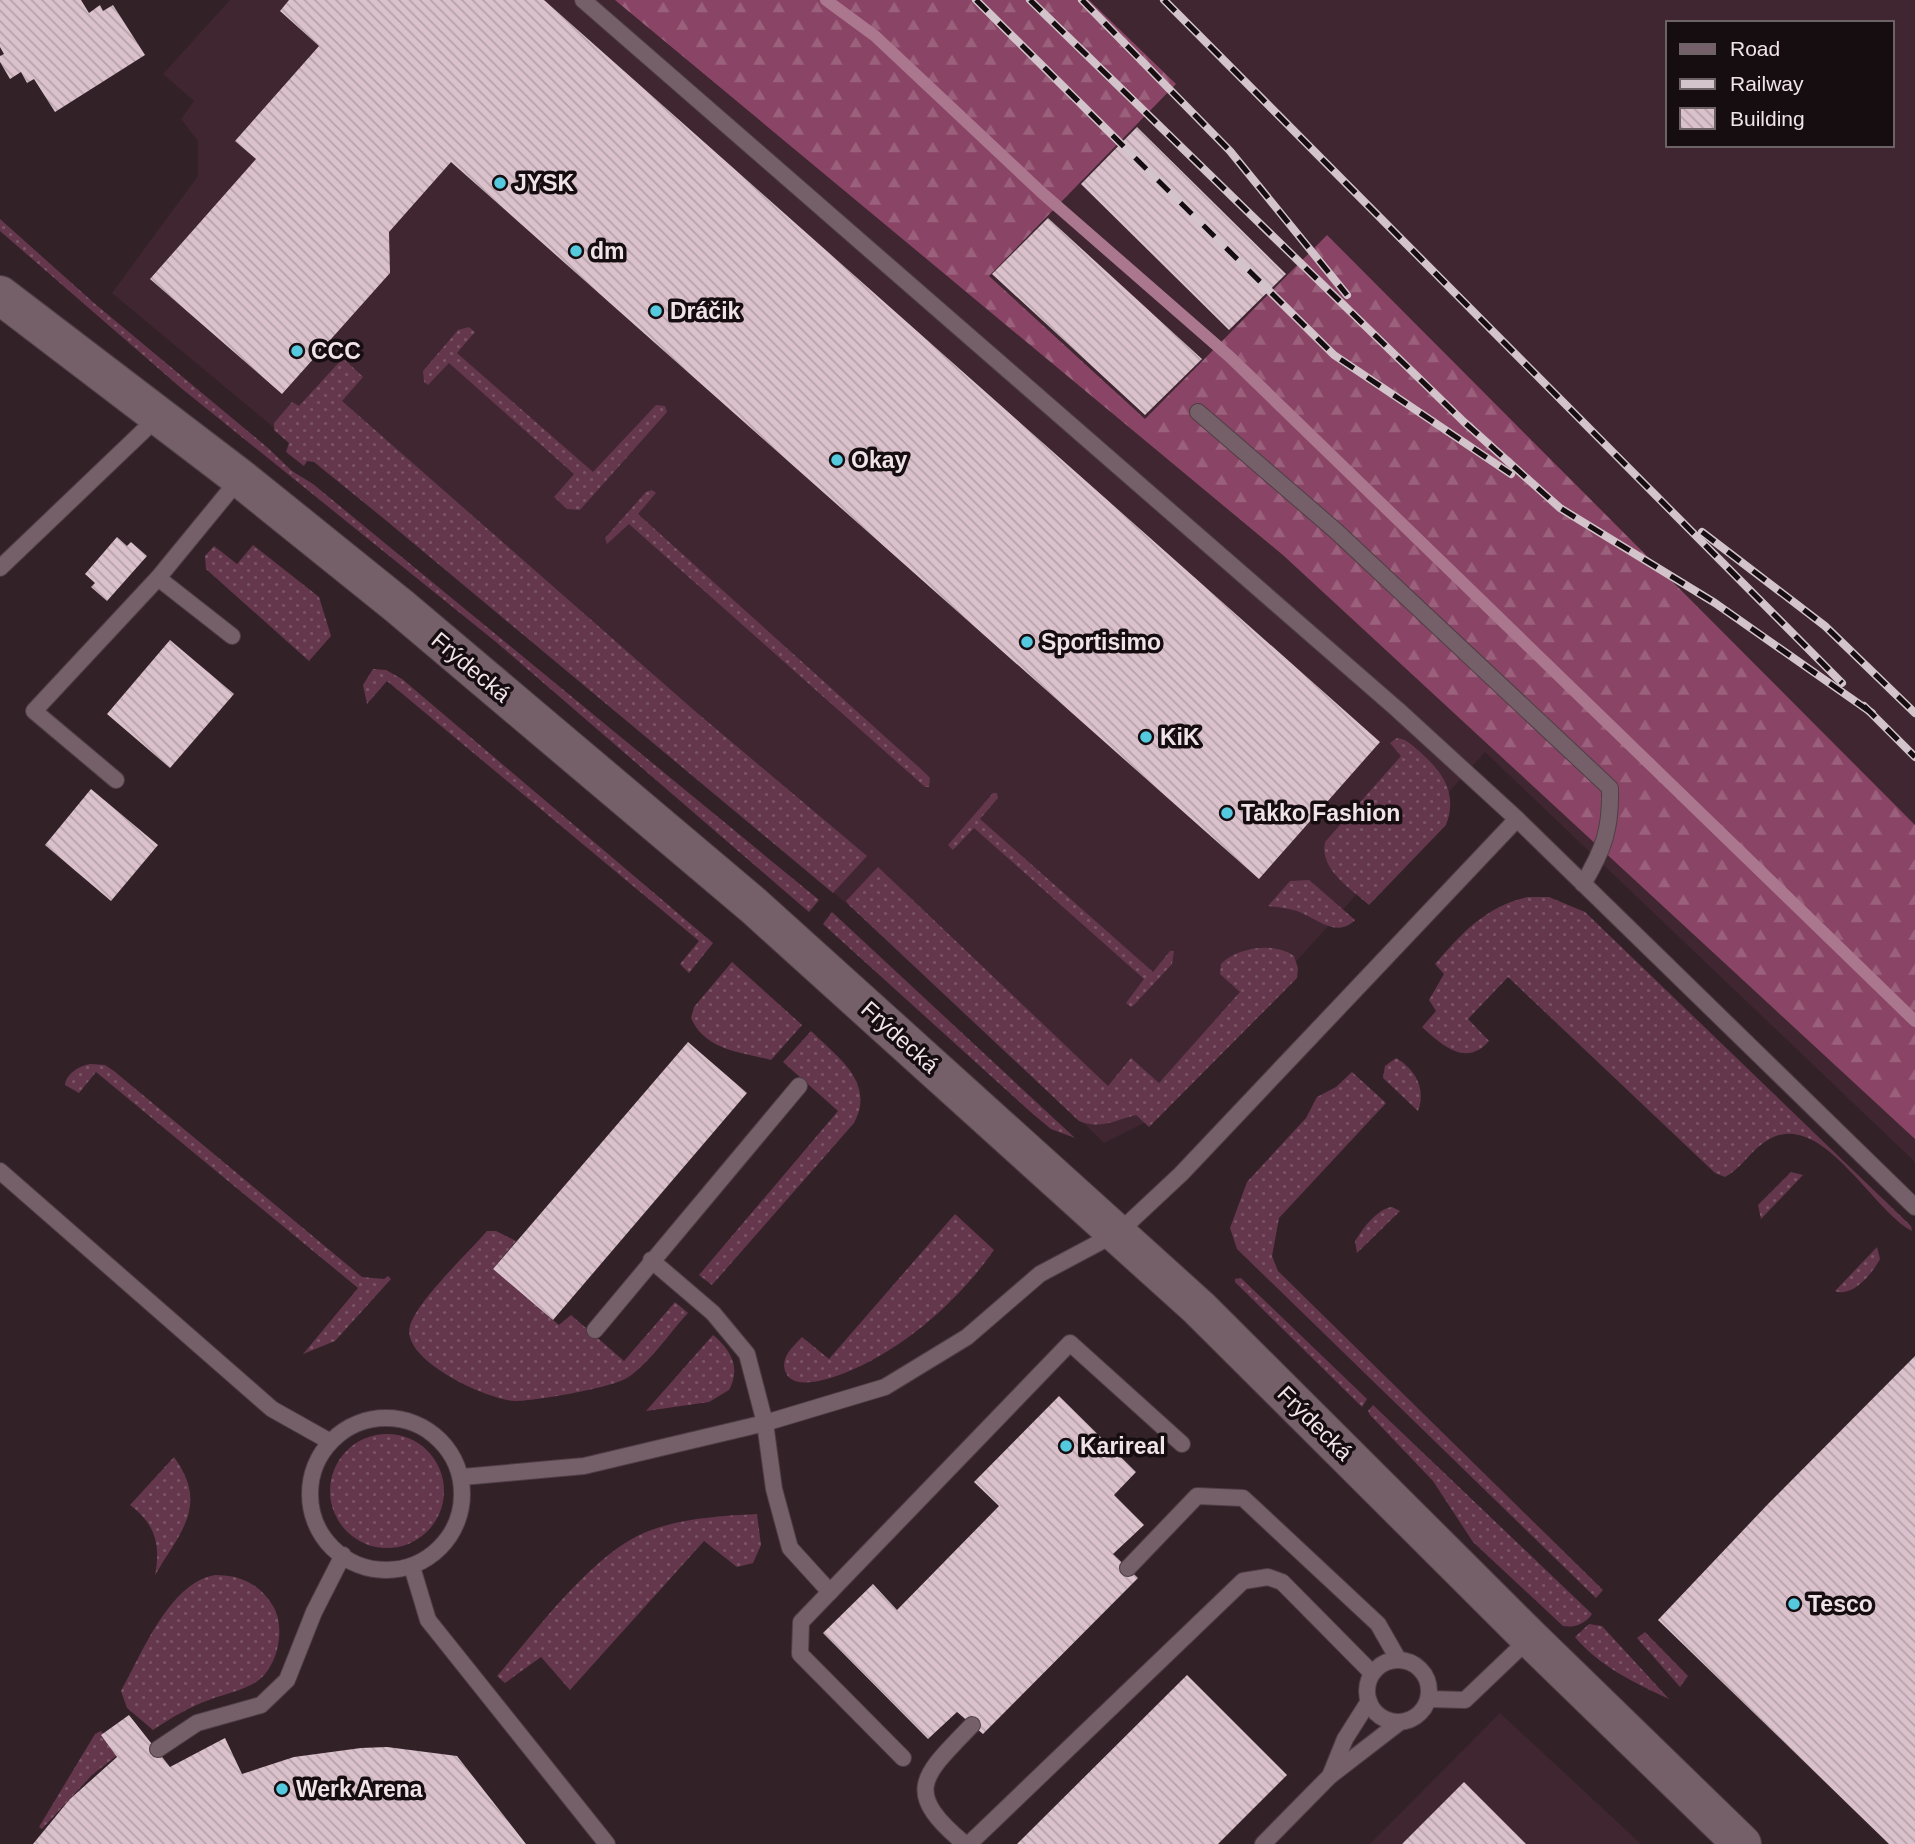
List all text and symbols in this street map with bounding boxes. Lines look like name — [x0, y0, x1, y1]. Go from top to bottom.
legend — [1666, 21, 1894, 147]
text: Road — [1730, 37, 1780, 60]
text: Railway — [1730, 72, 1804, 95]
text: Building — [1730, 107, 1805, 130]
place label: JYSK — [514, 170, 574, 196]
marker: JYSK — [492, 175, 508, 191]
place label: dm — [590, 238, 625, 264]
marker: dm — [568, 243, 584, 259]
place label: Dráčik — [670, 298, 741, 324]
marker: Dráčik — [648, 303, 664, 319]
place label: CCC — [311, 338, 361, 364]
marker: CCC — [289, 343, 305, 359]
place label: Okay — [851, 447, 907, 473]
marker: Okay — [829, 452, 845, 468]
street label: Frýdecká — [426, 627, 516, 707]
place label: Sportisimo — [1041, 629, 1161, 655]
marker: Sportisimo — [1019, 634, 1035, 650]
place label: KiK — [1160, 724, 1200, 750]
marker: KiK — [1138, 729, 1154, 745]
place label: Takko Fashion — [1241, 800, 1400, 826]
marker: Takko Fashion — [1219, 805, 1235, 821]
street label: Frýdecká — [856, 996, 944, 1078]
street label: Frýdecká — [1272, 1380, 1358, 1466]
place label: Karireal — [1080, 1433, 1166, 1459]
marker: Karireal — [1058, 1438, 1074, 1454]
place label: Tesco — [1808, 1591, 1873, 1617]
marker: Tesco — [1786, 1596, 1802, 1612]
place label: Werk Arena — [296, 1776, 423, 1802]
marker: Werk Arena — [274, 1781, 290, 1797]

